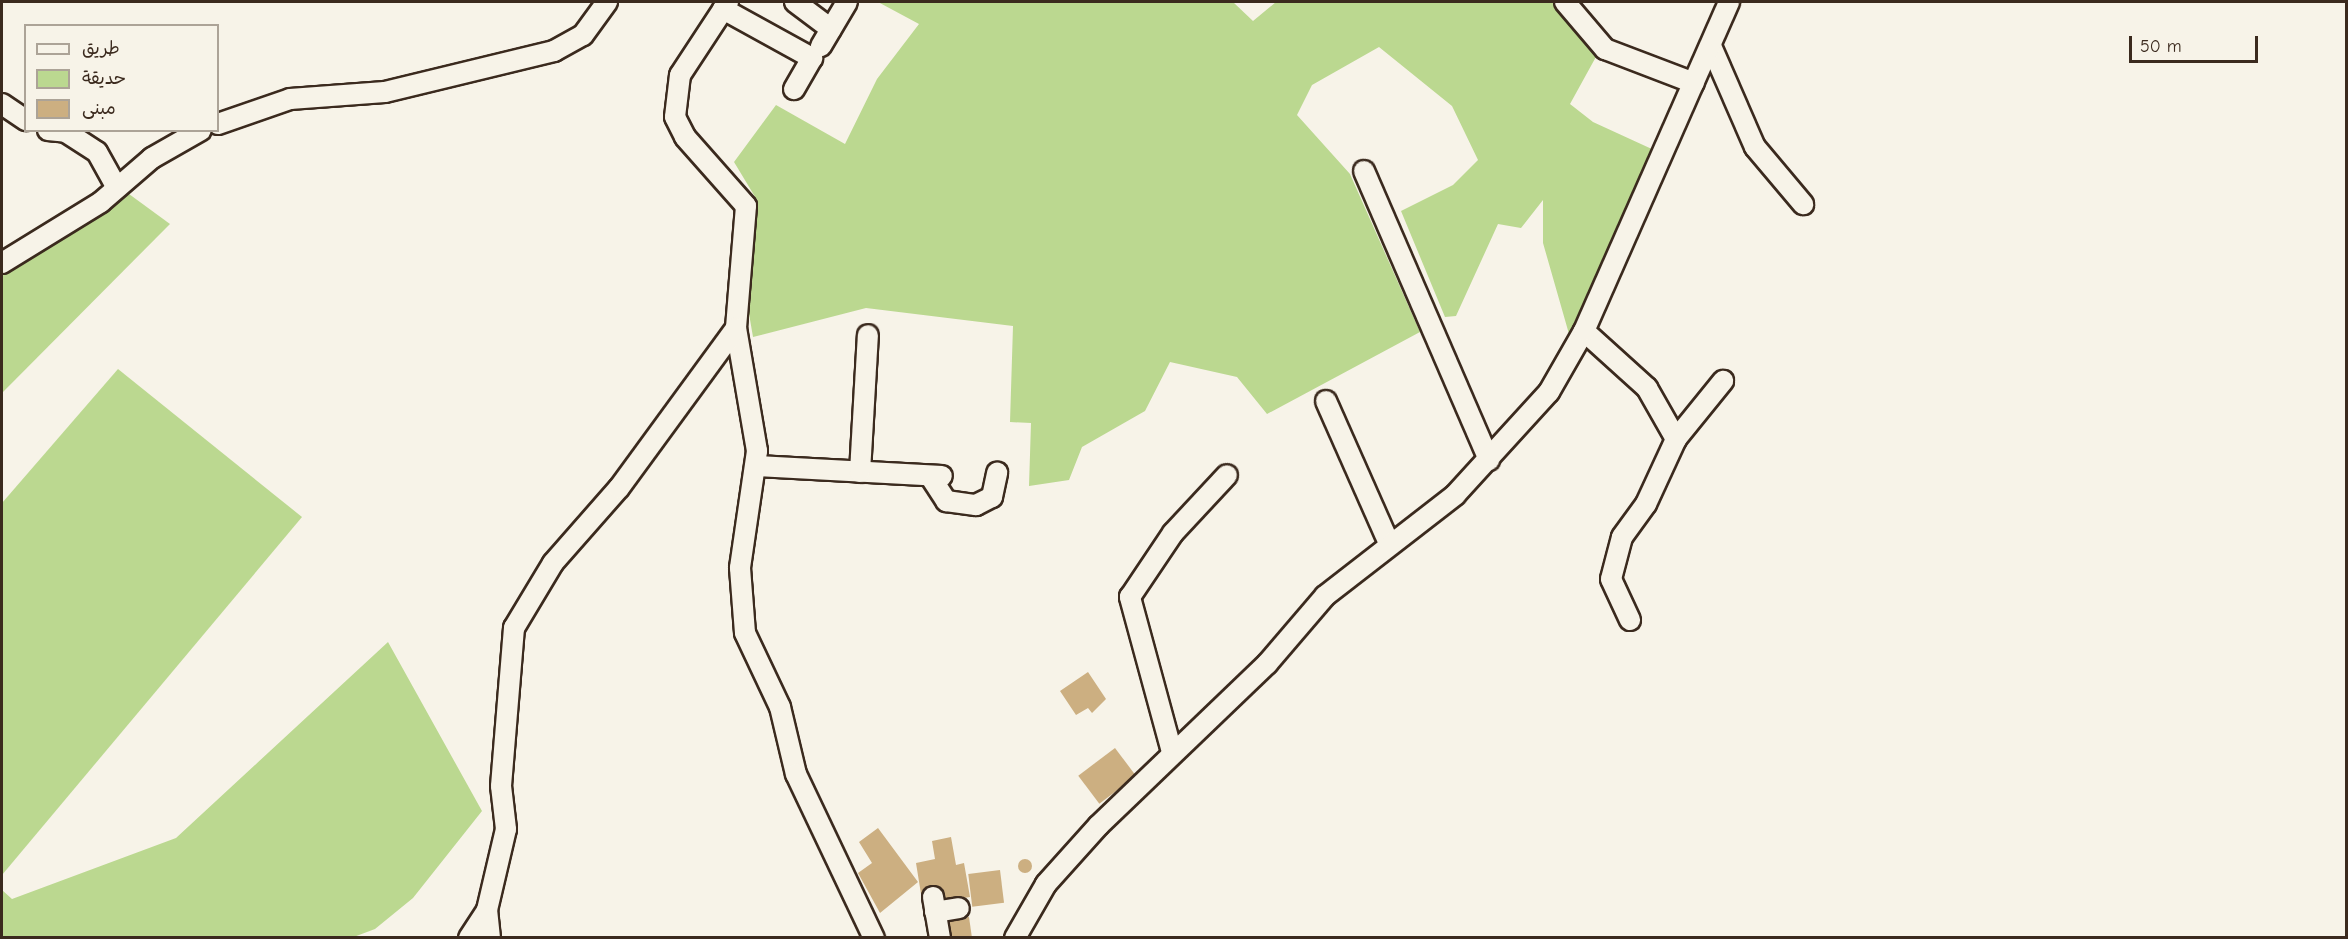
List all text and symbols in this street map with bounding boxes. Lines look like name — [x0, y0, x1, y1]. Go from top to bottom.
legend — [24, 24, 219, 132]
scale bar — [2132, 24, 2261, 62]
text: 50 m — [2140, 36, 2182, 57]
text: طريق — [82, 38, 120, 59]
text: حديقة — [82, 68, 126, 89]
text: مبنى — [82, 98, 116, 119]

